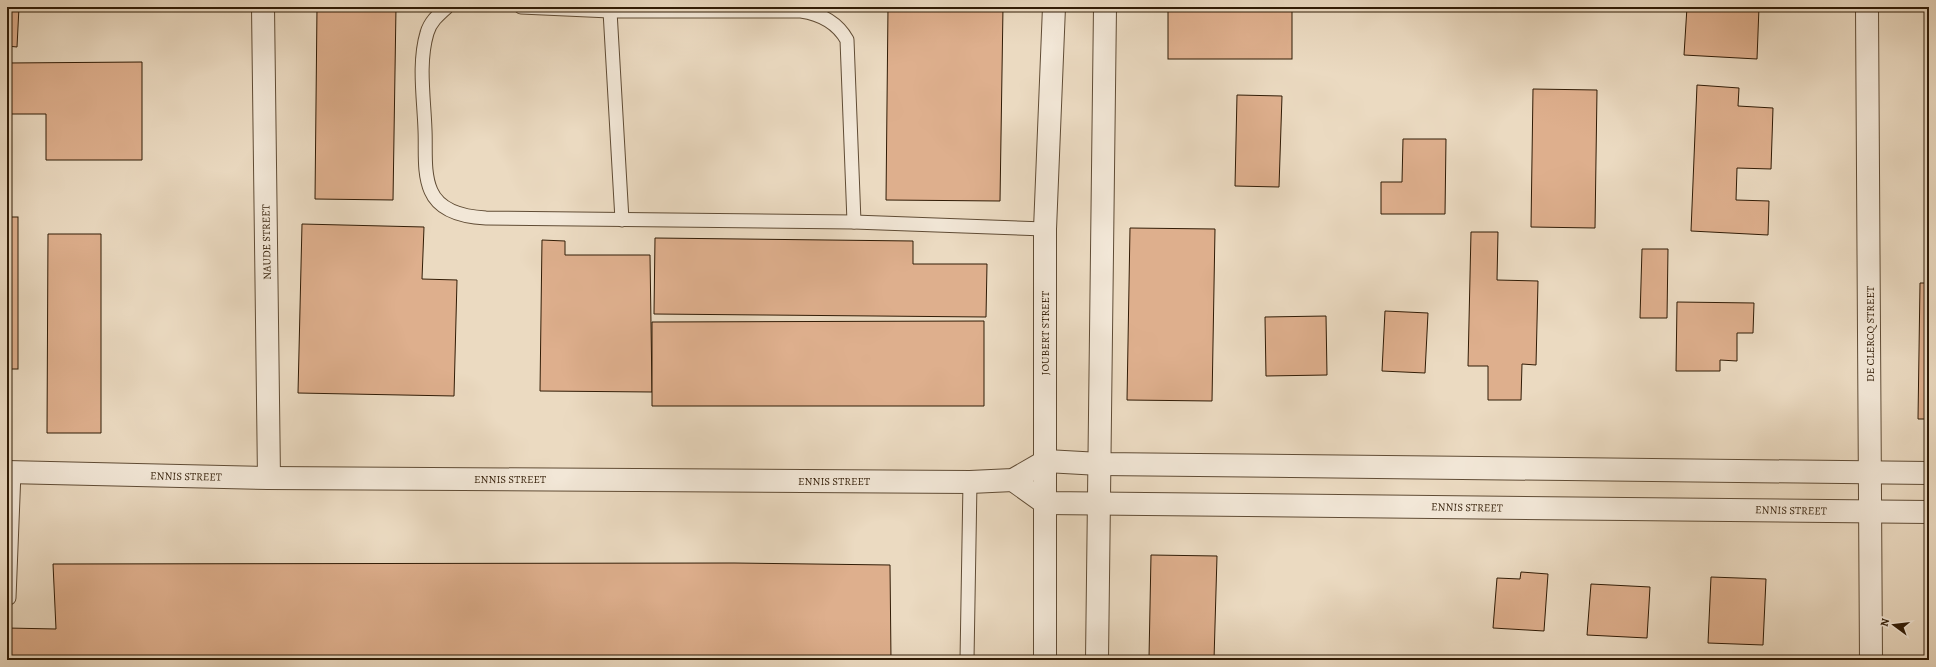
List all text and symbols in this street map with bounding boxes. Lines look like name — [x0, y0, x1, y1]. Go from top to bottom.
street label: NAUDE STREET — [258, 204, 275, 280]
street label: DE CLERCQ STREET — [1863, 286, 1878, 382]
street label: JOUBERT STREET — [1038, 291, 1053, 375]
street label: ENNIS STREET — [150, 468, 222, 485]
street label: ENNIS STREET — [474, 472, 546, 487]
street label: ENNIS STREET — [798, 474, 870, 489]
street label: ENNIS STREET — [1431, 499, 1503, 516]
street label: ENNIS STREET — [1755, 502, 1827, 519]
north arrow — [1874, 605, 1914, 645]
text: N — [1877, 617, 1893, 628]

